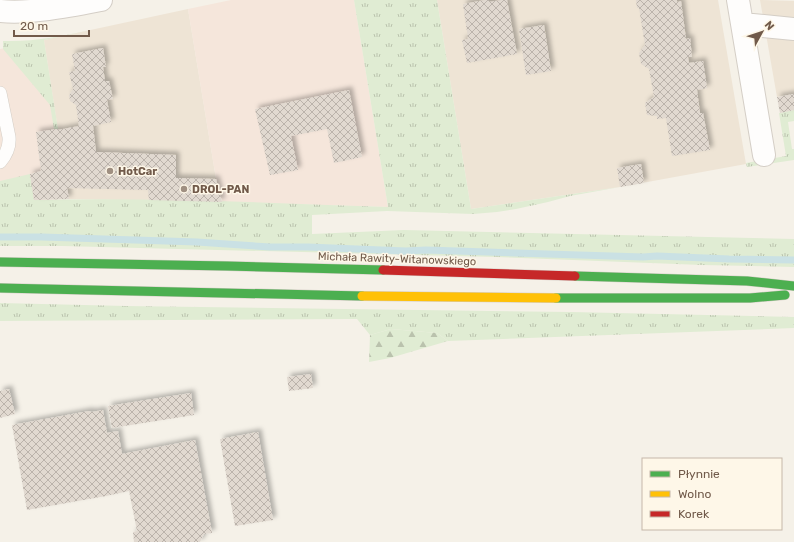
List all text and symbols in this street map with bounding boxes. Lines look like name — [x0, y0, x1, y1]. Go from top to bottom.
scale bar — [14, 12, 89, 38]
north arrow — [742, 12, 782, 52]
text: 20 m — [20, 19, 48, 33]
text: N — [762, 19, 777, 33]
place label: HotCar — [118, 165, 157, 178]
marker: HotCar — [105, 166, 115, 176]
place label: DROL-PAN — [192, 183, 249, 196]
marker: DROL-PAN — [179, 184, 189, 194]
street label: Michała Rawity-Witanowskiego — [318, 250, 476, 268]
legend — [642, 458, 782, 530]
text: Płynnie — [678, 467, 720, 481]
text: Wolno — [678, 487, 711, 501]
text: Korek — [678, 507, 710, 521]

